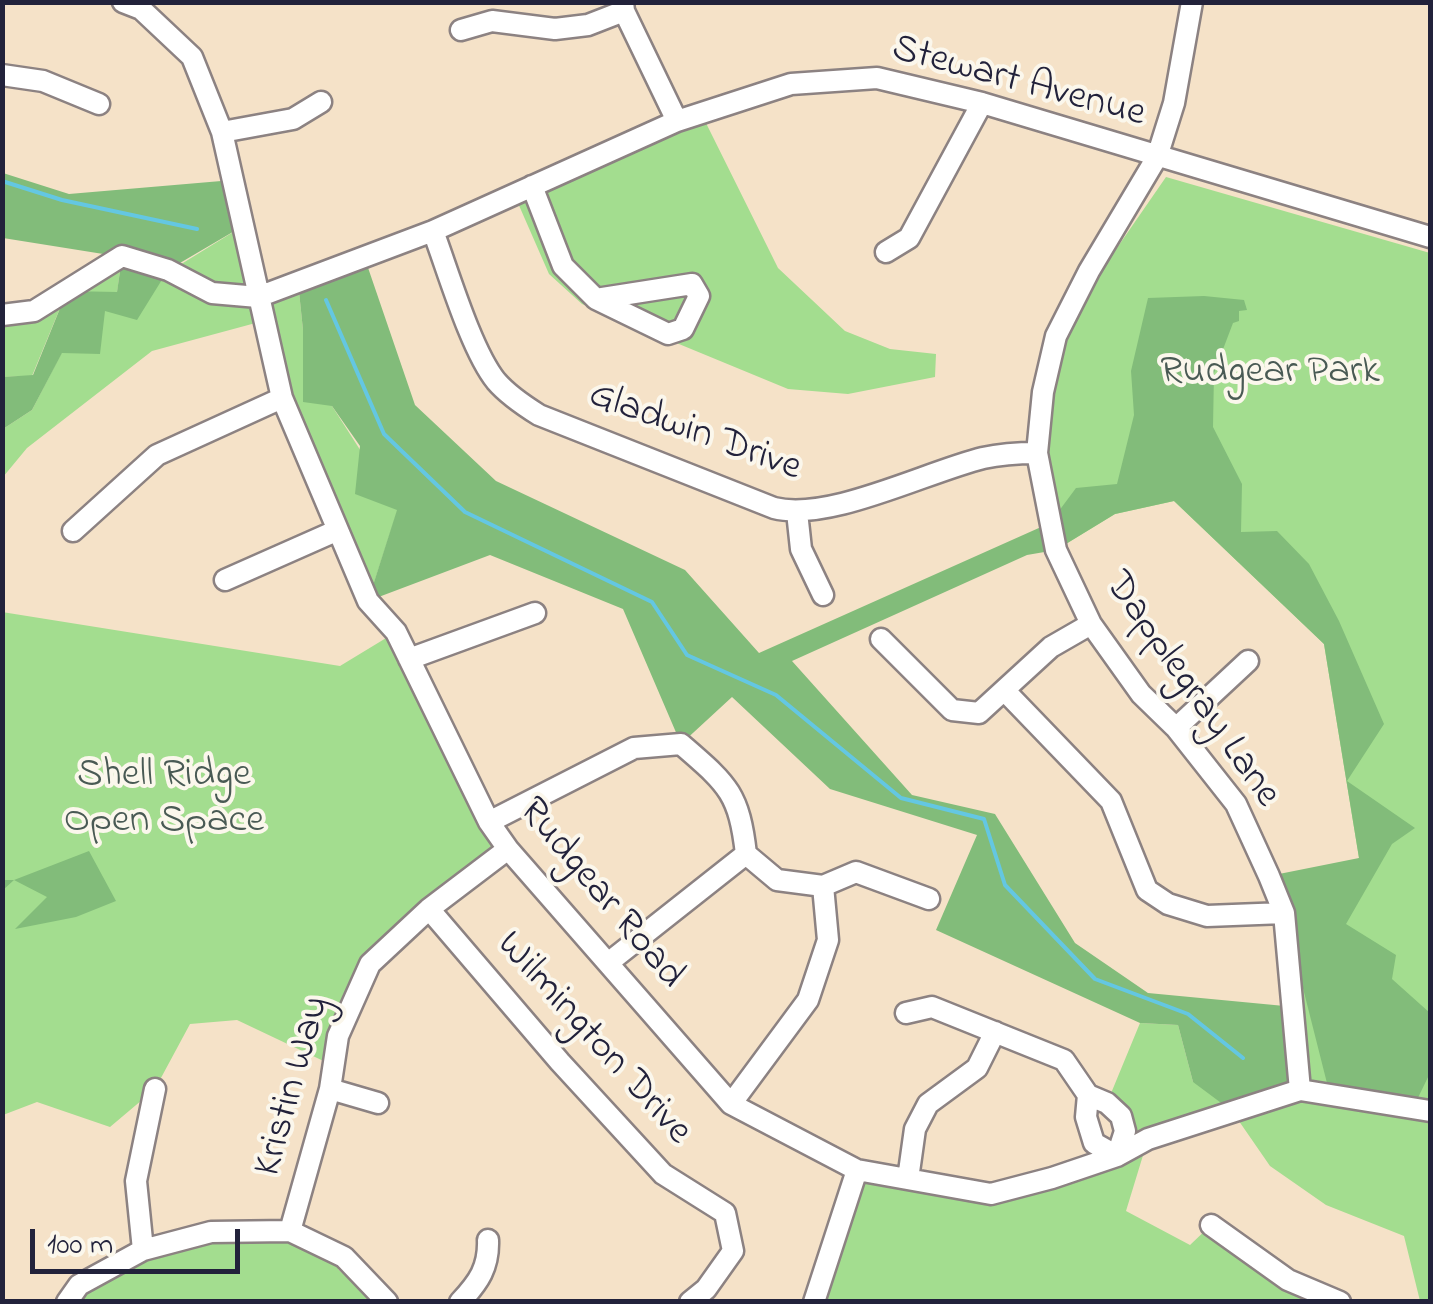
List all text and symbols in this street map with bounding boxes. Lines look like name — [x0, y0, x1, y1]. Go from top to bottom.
street label: Stewart Avenue — [886, 27, 1150, 141]
park label: Rudgear Park — [1160, 350, 1380, 398]
street label: Gladwin Drive — [581, 373, 807, 495]
street label: Dapplegray Lane — [1091, 564, 1289, 818]
park label: Shell Ridge Open Space — [64, 753, 264, 847]
street label: Rudgear Road — [505, 790, 693, 1000]
street label: Wilmington Drive — [484, 923, 700, 1157]
street label: Kristin Way — [246, 992, 344, 1182]
scale bar — [35, 1209, 245, 1271]
text: 100 m — [47, 1224, 113, 1268]

